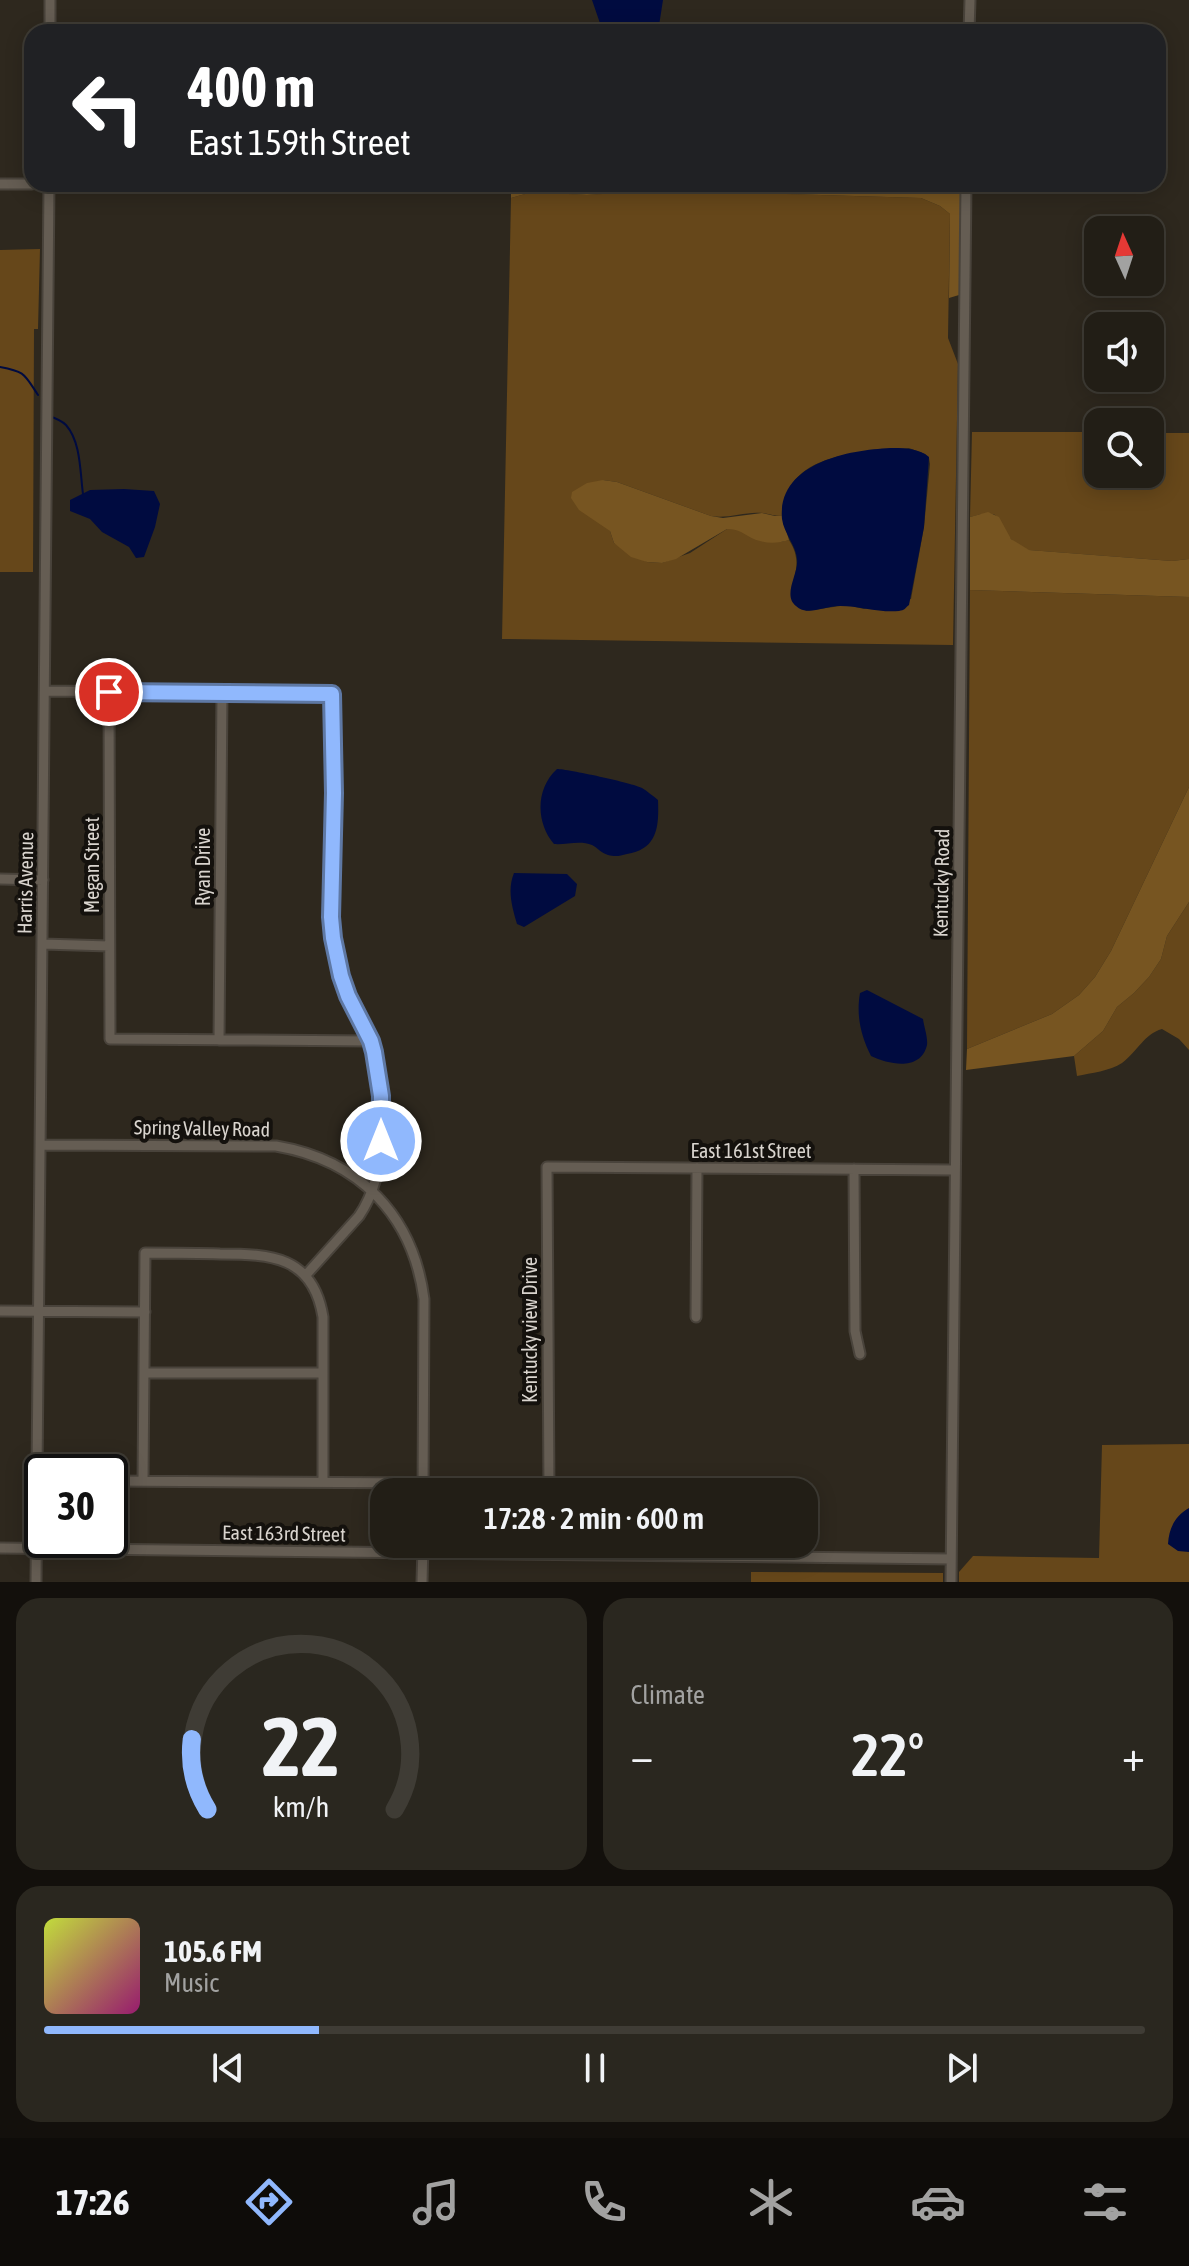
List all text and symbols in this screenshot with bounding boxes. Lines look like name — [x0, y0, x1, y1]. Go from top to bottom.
text: 400 m — [188, 55, 315, 119]
icon: left — [56, 56, 160, 160]
text: East 159th Street — [188, 121, 411, 163]
north arrow — [1084, 216, 1164, 296]
map controls — [1084, 216, 1164, 488]
button: sound — [1084, 312, 1164, 392]
button: search — [1084, 408, 1164, 488]
pin — [75, 658, 143, 726]
icon: arrive — [87, 670, 131, 714]
street label: Megan Street — [80, 817, 103, 913]
street label: Ryan Drive — [191, 828, 214, 906]
street label: Kentucky Road — [929, 828, 953, 938]
street label: Harris Avenue — [13, 832, 37, 934]
position arrow — [339, 1099, 423, 1183]
street label: Spring Valley Road — [134, 1115, 270, 1141]
street label: East 161st Street — [690, 1139, 812, 1162]
street label: Kentucky view Drive — [518, 1257, 541, 1403]
speed limit sign: 30 — [24, 1454, 128, 1558]
text: 17:28 · 2 min · 600 m — [484, 1501, 704, 1535]
street label: East 163rd Street — [222, 1520, 346, 1546]
text: Climate — [631, 1680, 705, 1710]
text: 22 — [262, 1698, 340, 1794]
text: 22° — [851, 1720, 924, 1789]
text: − — [631, 1730, 653, 1780]
text: + — [1122, 1730, 1145, 1780]
text: km/h — [273, 1790, 330, 1823]
text: 105.6 FM — [164, 1934, 262, 1968]
text: Music — [164, 1968, 219, 1998]
icon: previous — [206, 2046, 250, 2090]
icon: pause — [573, 2046, 617, 2090]
icon: next — [940, 2046, 984, 2090]
icon: directions — [241, 2174, 297, 2230]
icon: music — [408, 2174, 464, 2230]
icon: phone — [576, 2174, 632, 2230]
icon: climate — [743, 2174, 799, 2230]
icon: car — [910, 2174, 966, 2230]
icon: filters — [1077, 2174, 1133, 2230]
text: 17:26 — [56, 2181, 130, 2223]

